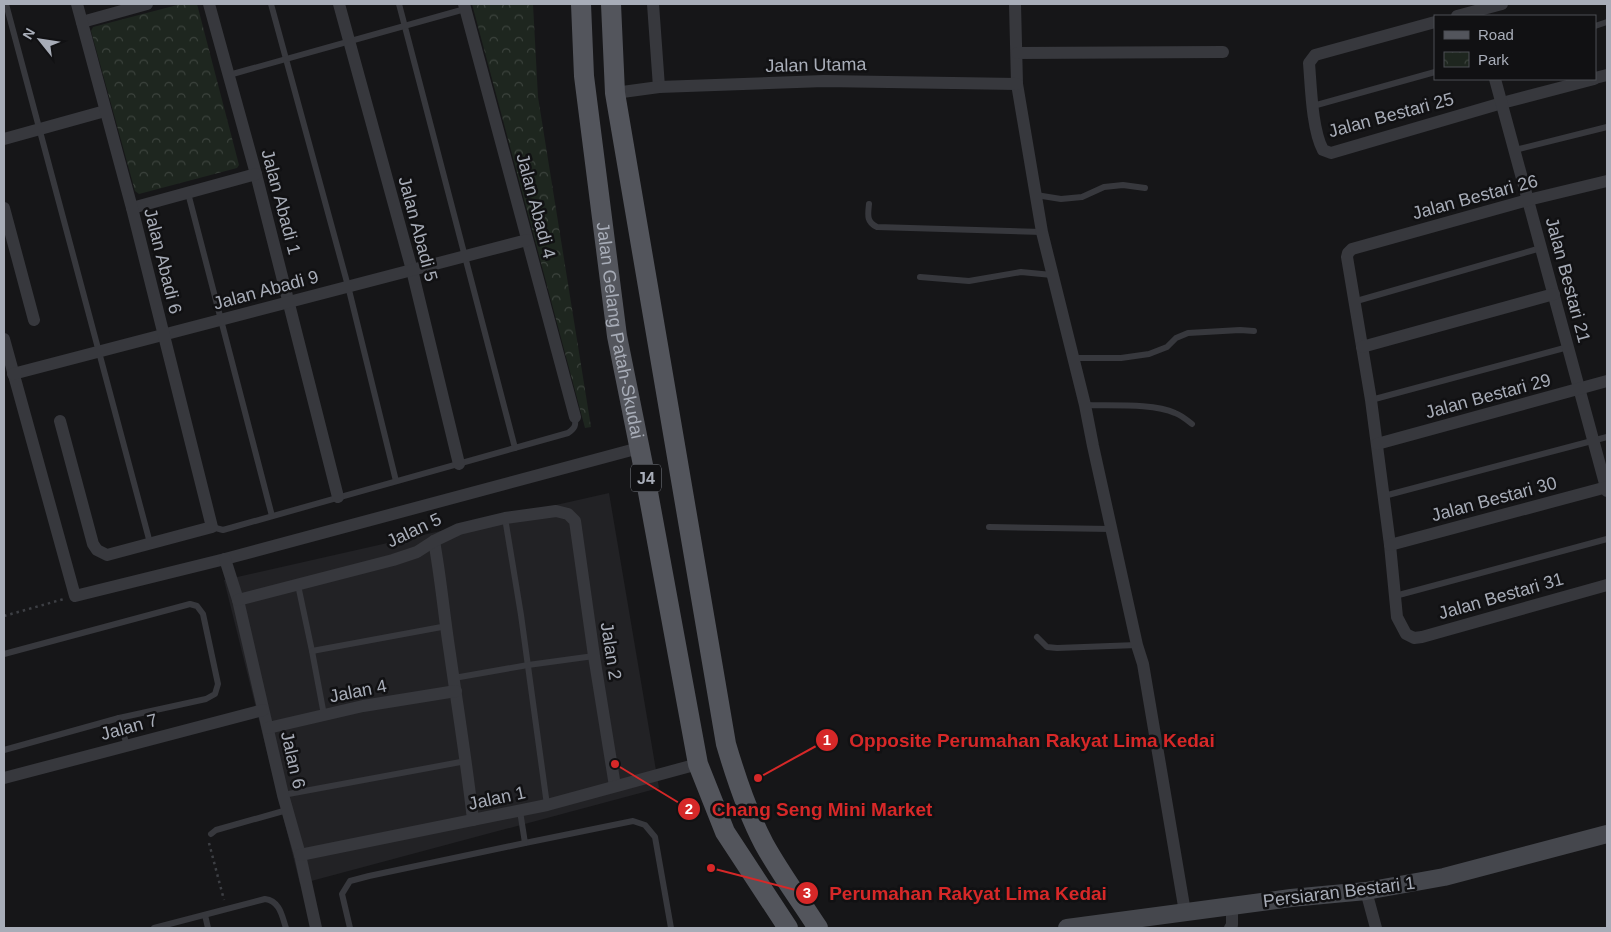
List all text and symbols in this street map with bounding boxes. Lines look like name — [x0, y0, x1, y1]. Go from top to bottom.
north arrow — [15, 15, 65, 65]
legend — [1434, 15, 1596, 80]
text: N — [19, 25, 38, 42]
text: Road — [1478, 26, 1514, 43]
text: Park — [1478, 51, 1509, 68]
street label: Jalan Utama — [765, 54, 868, 76]
street label: Jalan Bestari 25 — [1326, 89, 1456, 141]
street label: Jalan Abadi 1 — [257, 147, 305, 257]
street label: Jalan Abadi 4 — [512, 151, 560, 261]
street label: Jalan Bestari 26 — [1410, 171, 1540, 223]
street label: Jalan Abadi 5 — [394, 174, 442, 284]
street label: Jalan Abadi 6 — [140, 206, 186, 316]
street label: Jalan Bestari 21 — [1542, 215, 1594, 345]
street label: Jalan Gelang Patah-Skudai — [593, 221, 647, 440]
street label: Jalan Abadi 9 — [211, 266, 321, 314]
street label: Jalan Bestari 29 — [1423, 370, 1553, 422]
road number: J4 — [631, 464, 661, 492]
street label: Jalan Bestari 30 — [1429, 473, 1559, 525]
street label: Jalan 5 — [383, 509, 445, 551]
street label: Jalan Bestari 31 — [1436, 569, 1566, 623]
street label: Jalan 2 — [597, 621, 625, 681]
street label: Jalan 4 — [328, 676, 388, 706]
street label: Jalan 7 — [98, 710, 160, 744]
callout: Opposite Perumahan Rakyat Lima Kedai — [815, 723, 1225, 757]
street label: Jalan 6 — [277, 729, 309, 791]
text: Opposite Perumahan Rakyat Lima Kedai — [849, 730, 1215, 751]
text: 1 — [823, 731, 831, 748]
street label: Jalan 1 — [467, 782, 527, 814]
callout: Chang Seng Mini Market — [677, 792, 942, 826]
text: Chang Seng Mini Market — [712, 799, 933, 820]
text: 2 — [685, 800, 693, 817]
street label: Persiaran Bestari 1 — [1262, 873, 1416, 911]
callout: Perumahan Rakyat Lima Kedai — [794, 876, 1117, 910]
text: Perumahan Rakyat Lima Kedai — [829, 883, 1107, 904]
text: 3 — [803, 884, 811, 901]

